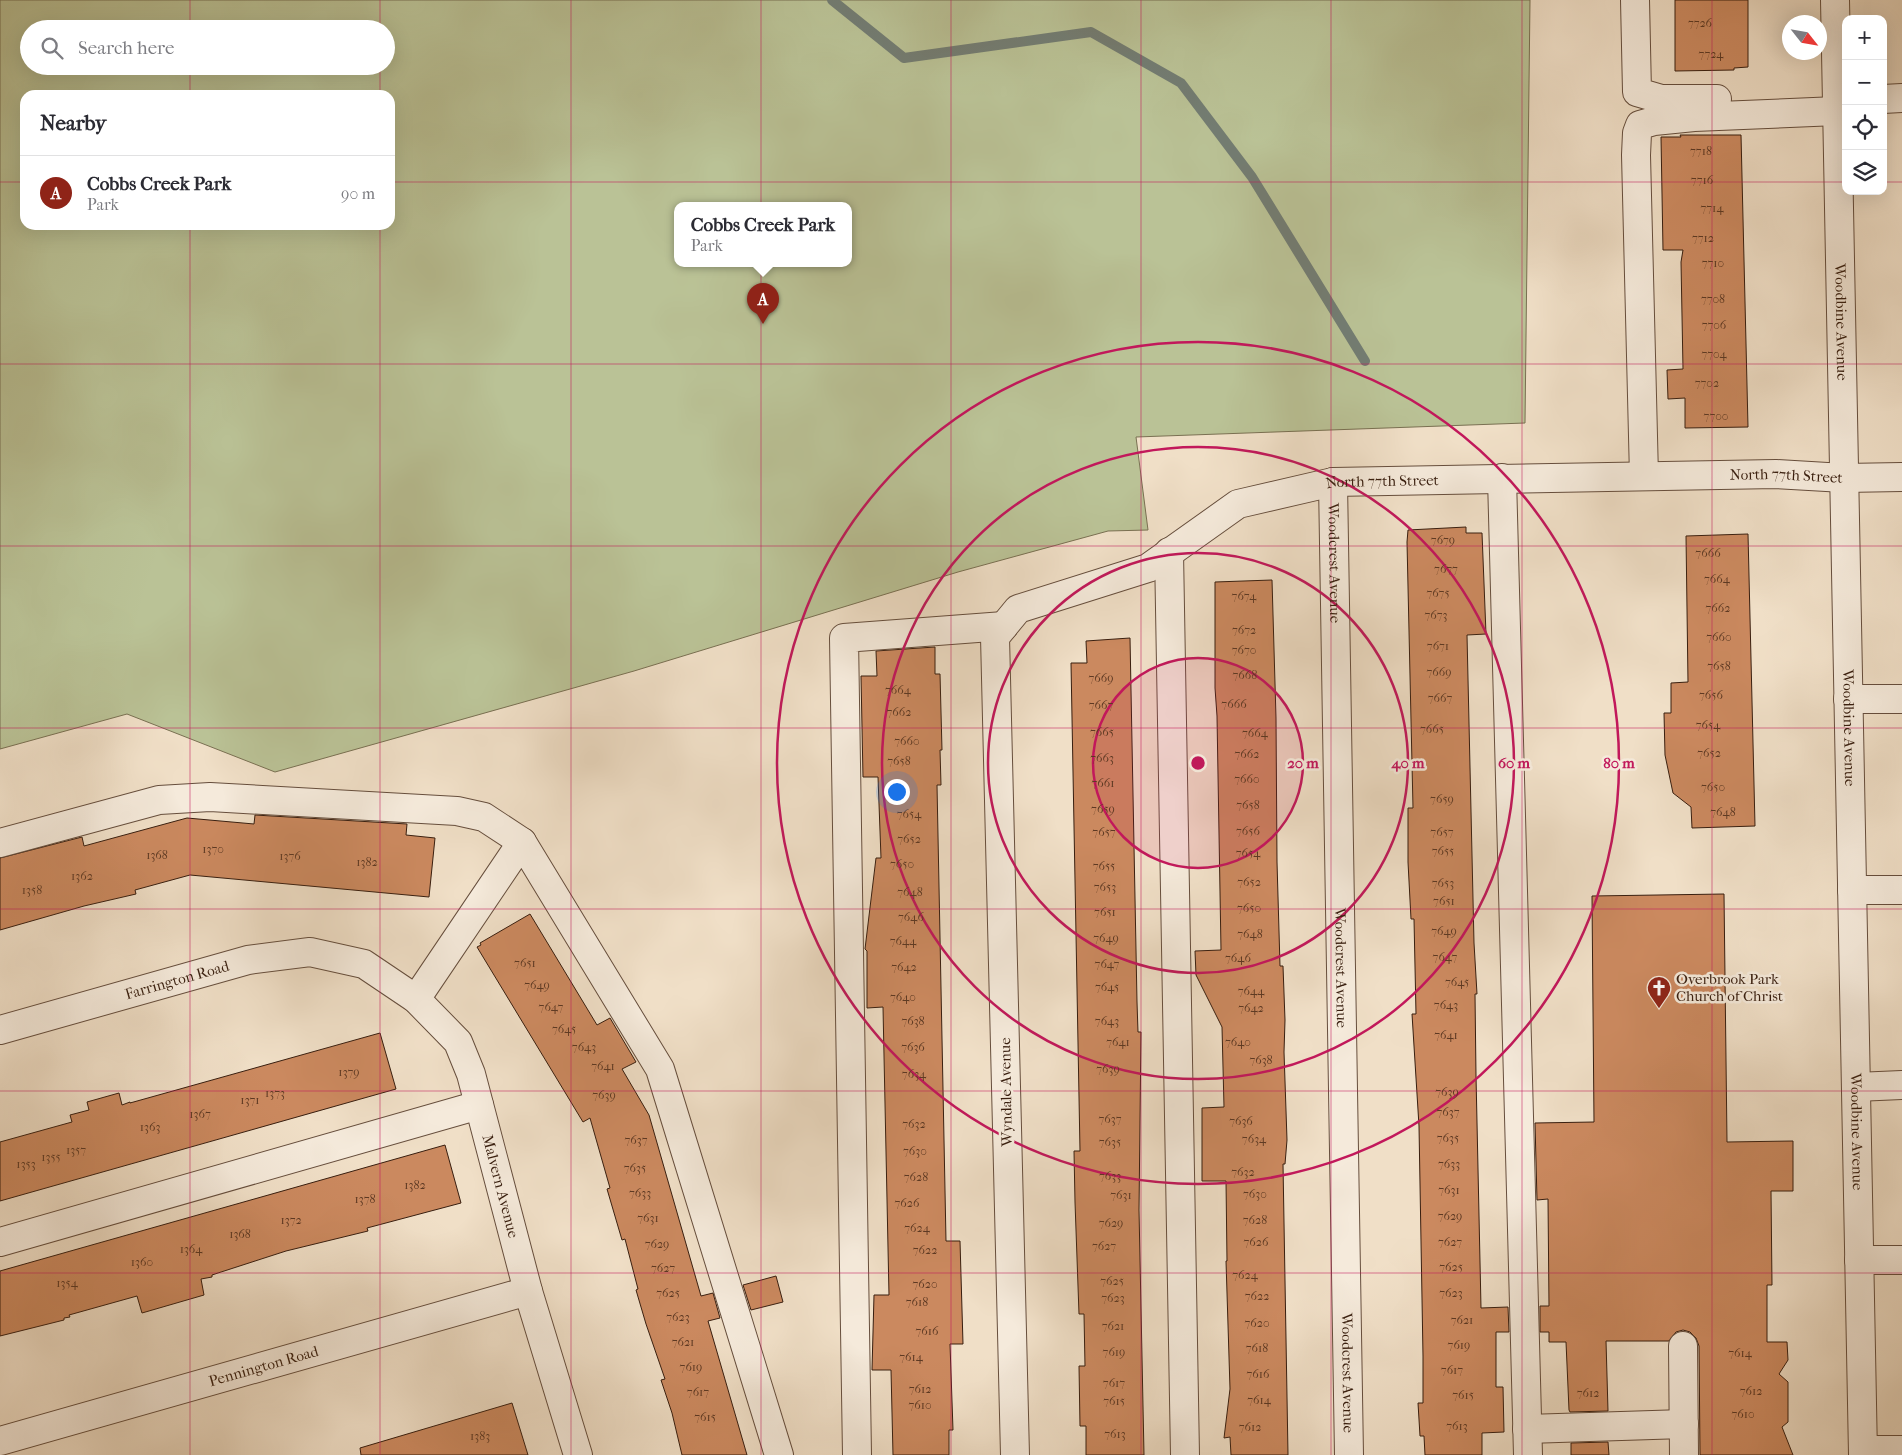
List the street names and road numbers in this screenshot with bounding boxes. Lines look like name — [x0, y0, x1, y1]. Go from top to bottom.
street label: Woodbine Avenue — [1831, 262, 1851, 381]
street label: North 77th Street — [1729, 465, 1844, 487]
street label: North 77th Street — [1324, 471, 1440, 492]
street label: Woodcrest Avenue — [1324, 502, 1344, 624]
street label: Woodbine Avenue — [1839, 668, 1859, 787]
street label: Woodcrest Avenue — [1331, 907, 1351, 1029]
street label: Farrington Road — [123, 957, 232, 1003]
street label: Wyndale Avenue — [996, 1037, 1016, 1148]
street label: Woodbine Avenue — [1847, 1072, 1867, 1191]
street label: Malvern Avenue — [478, 1133, 523, 1240]
street label: Woodcrest Avenue — [1338, 1312, 1358, 1434]
street label: Pennington Road — [207, 1342, 321, 1390]

